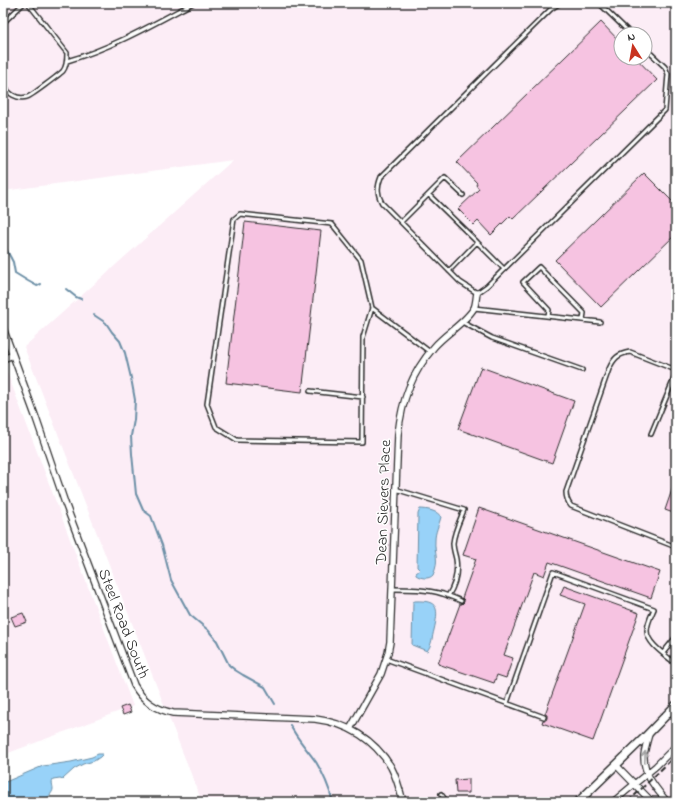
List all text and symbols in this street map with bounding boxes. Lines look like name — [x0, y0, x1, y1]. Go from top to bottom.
north arrow — [613, 26, 653, 66]
text: N — [626, 29, 636, 46]
street label: Dean Sievers Place — [370, 439, 398, 566]
street label: Steel Road South — [91, 565, 155, 682]
one-way arrow — [641, 751, 649, 764]

